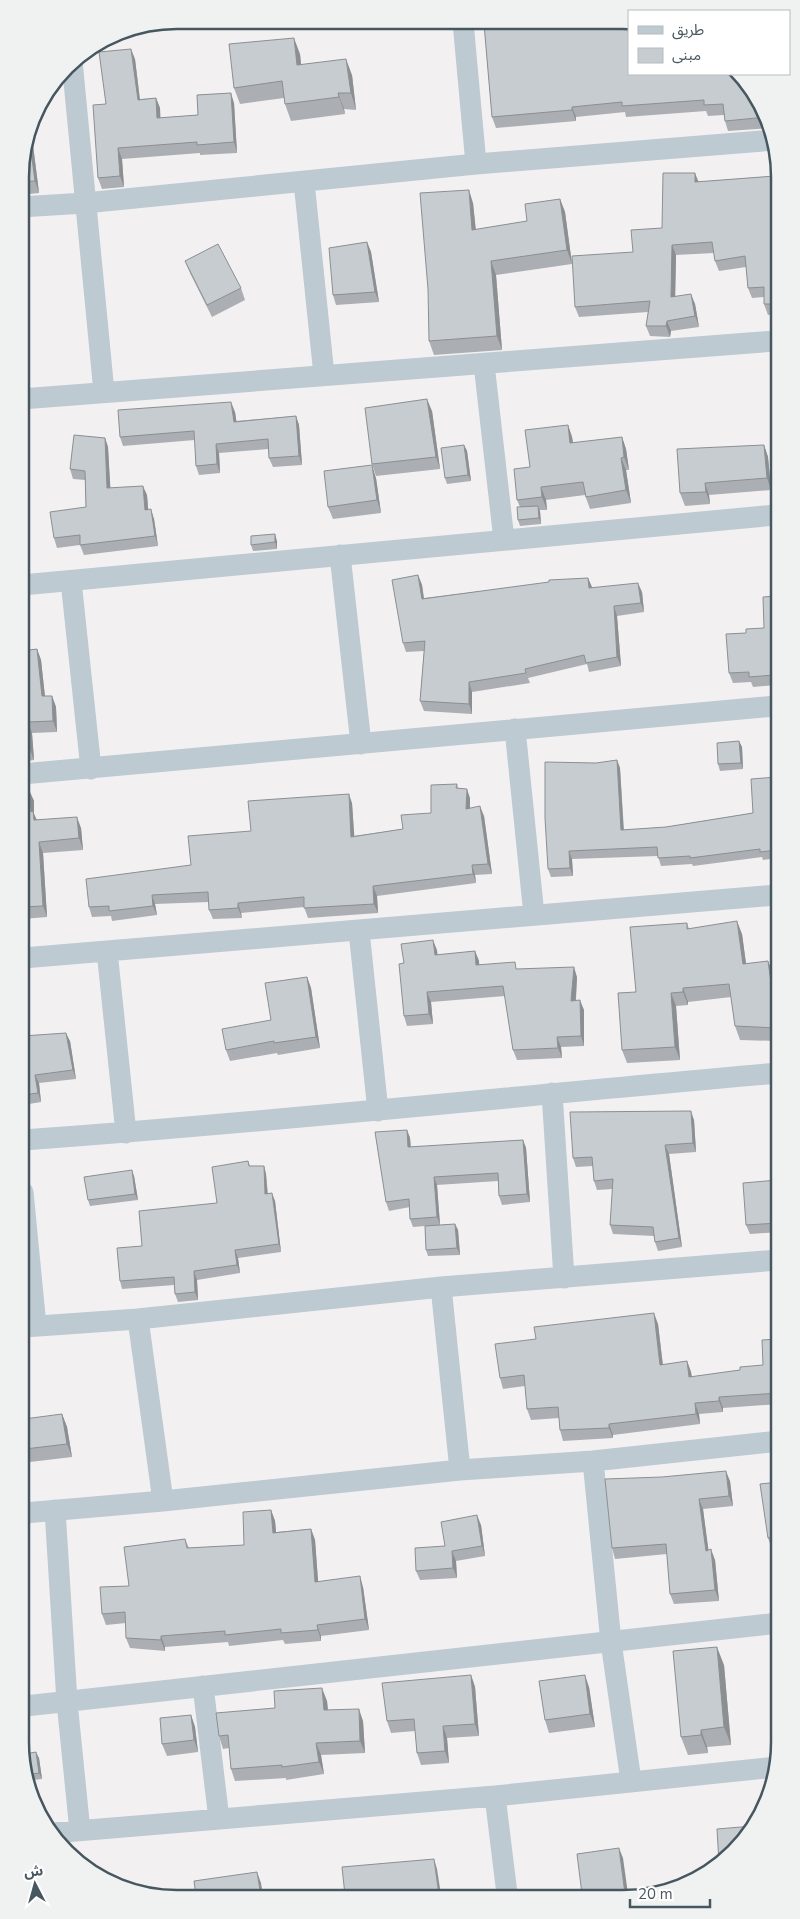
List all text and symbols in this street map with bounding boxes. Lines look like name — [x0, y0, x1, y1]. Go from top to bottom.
legend — [628, 10, 790, 75]
text: طريق — [672, 20, 704, 40]
text: مبنى — [672, 45, 701, 65]
north arrow — [10, 1859, 60, 1909]
text: ش — [23, 1861, 44, 1882]
scale bar — [630, 1876, 710, 1908]
text: 20 m — [638, 1884, 673, 1904]

